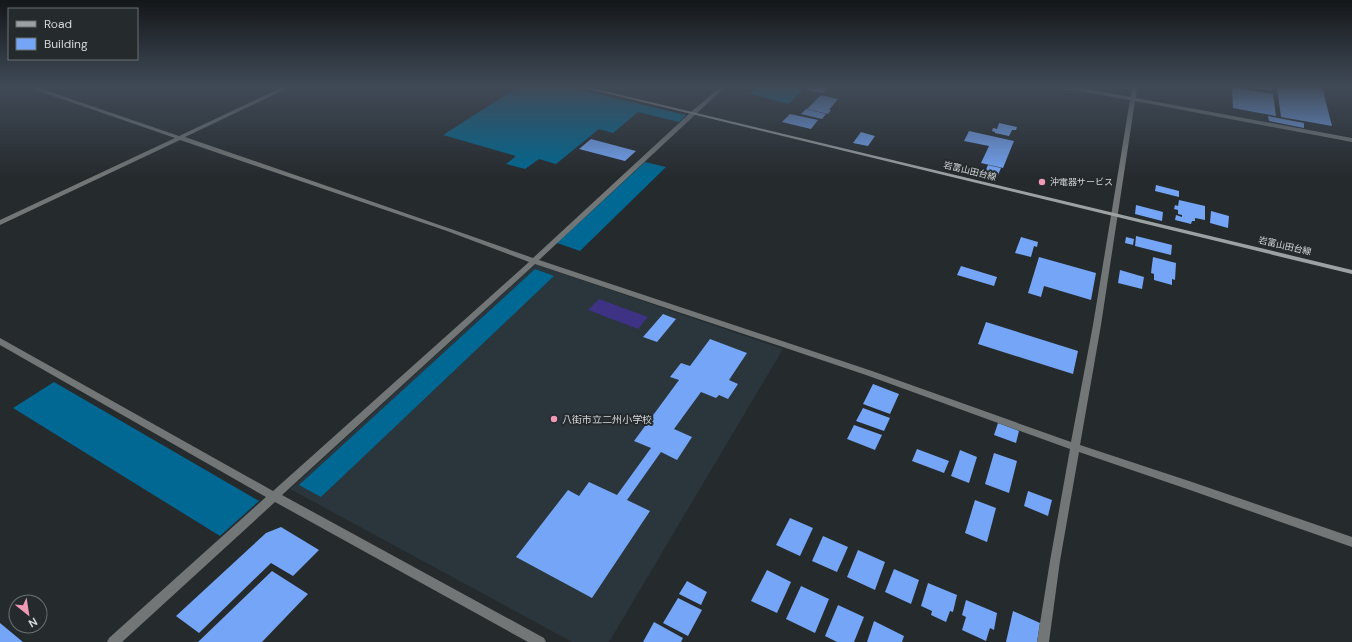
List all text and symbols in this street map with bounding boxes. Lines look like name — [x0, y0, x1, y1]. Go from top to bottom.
legend — [8, 8, 138, 60]
text: Road — [44, 16, 72, 32]
text: Building — [44, 36, 88, 52]
street label: 岩富山田台線 — [942, 159, 999, 184]
place label: 沖電器サービス — [1050, 176, 1113, 188]
marker: 沖電器サービス — [1037, 177, 1047, 187]
street label: 岩富山田台線 — [1257, 234, 1314, 258]
place label: 八街市立二州小学校 — [562, 413, 652, 426]
marker: 八街市立二州小学校 — [549, 414, 559, 424]
north arrow — [8, 594, 48, 634]
text: N — [26, 615, 40, 631]

